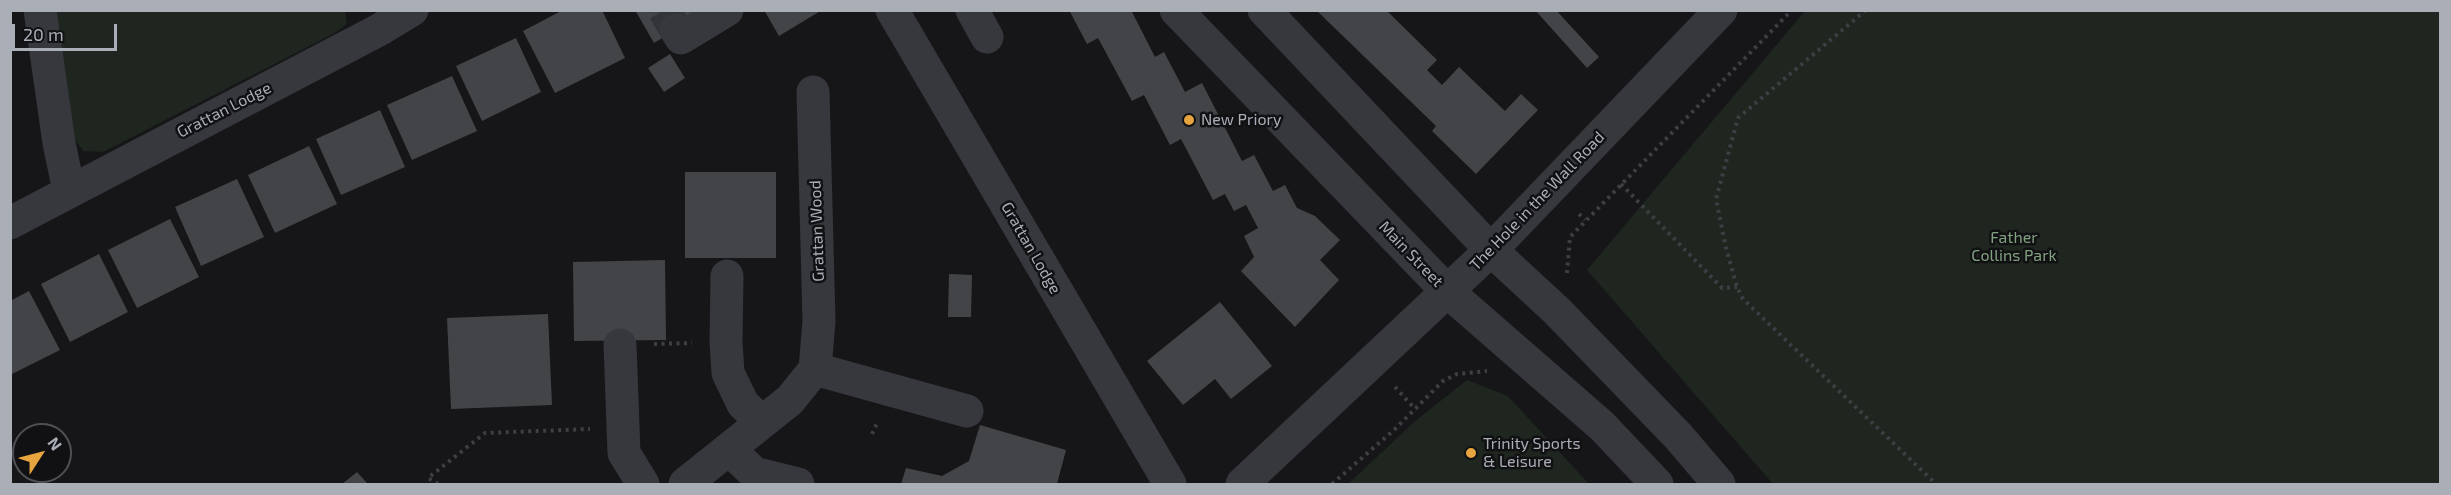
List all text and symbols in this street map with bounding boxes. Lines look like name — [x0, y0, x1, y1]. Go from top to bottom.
scale bar — [15, 12, 120, 50]
text: 20 m — [23, 23, 64, 45]
street label: Grattan Lodge — [174, 78, 274, 142]
place label: New Priory — [1201, 110, 1281, 130]
marker: New Priory — [1182, 113, 1196, 127]
street label: The Hole in the Wall Road — [1466, 128, 1608, 274]
street label: Grattan Wood — [806, 180, 828, 282]
street label: Grattan Lodge — [997, 199, 1065, 297]
street label: Main Street — [1375, 217, 1447, 291]
park label: Father Collins Park — [1971, 228, 2057, 266]
north arrow — [12, 423, 72, 483]
text: N — [44, 433, 66, 454]
place label: Trinity Sports & Leisure — [1483, 434, 1581, 472]
marker: Trinity Sports & Leisure — [1464, 446, 1478, 460]

